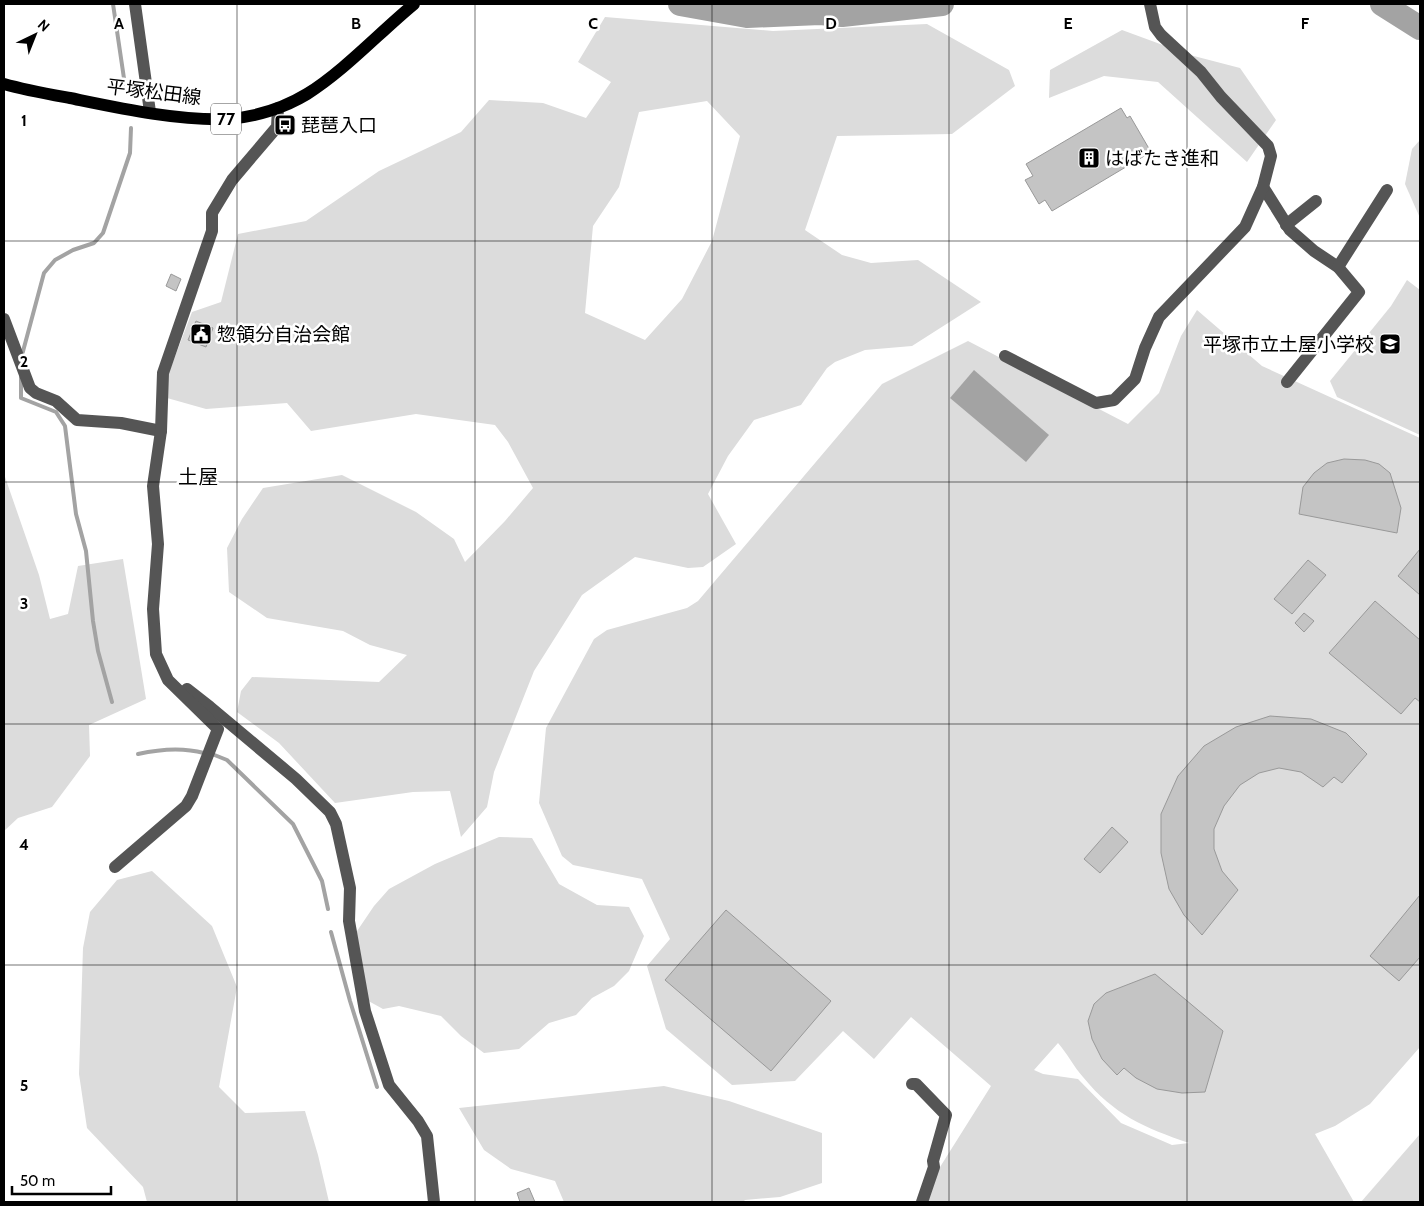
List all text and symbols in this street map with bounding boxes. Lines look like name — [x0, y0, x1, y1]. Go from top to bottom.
north arrow — [10, 10, 60, 60]
text: A — [114, 14, 124, 33]
text: B — [351, 14, 361, 33]
text: C — [588, 14, 598, 33]
text: D — [825, 14, 837, 33]
text: E — [1063, 14, 1073, 33]
text: F — [1301, 14, 1310, 33]
text: N — [34, 16, 54, 35]
street label: 平塚松田線 — [105, 75, 203, 109]
road number: 77 — [211, 104, 241, 134]
text: 1 — [21, 111, 27, 130]
bus stop icon: 琵琶入口 — [273, 113, 297, 137]
place label: 琵琶入口 — [301, 114, 377, 137]
building icon: はばたき進和 — [1077, 146, 1101, 170]
place label: はばたき進和 — [1105, 147, 1219, 170]
public building icon: 惣領分自治会館 — [189, 322, 213, 346]
place label: 惣領分自治会館 — [217, 323, 350, 346]
school or university icon: 平塚市立土屋小学校 — [1378, 332, 1402, 356]
place label: 平塚市立土屋小学校 — [1203, 333, 1374, 356]
text: 2 — [20, 352, 28, 371]
district label: 土屋 — [178, 465, 218, 489]
text: 3 — [20, 594, 28, 613]
text: 4 — [19, 835, 29, 854]
text: 5 — [20, 1076, 28, 1095]
scale bar — [12, 1164, 111, 1196]
text: 50 m — [20, 1172, 55, 1190]

